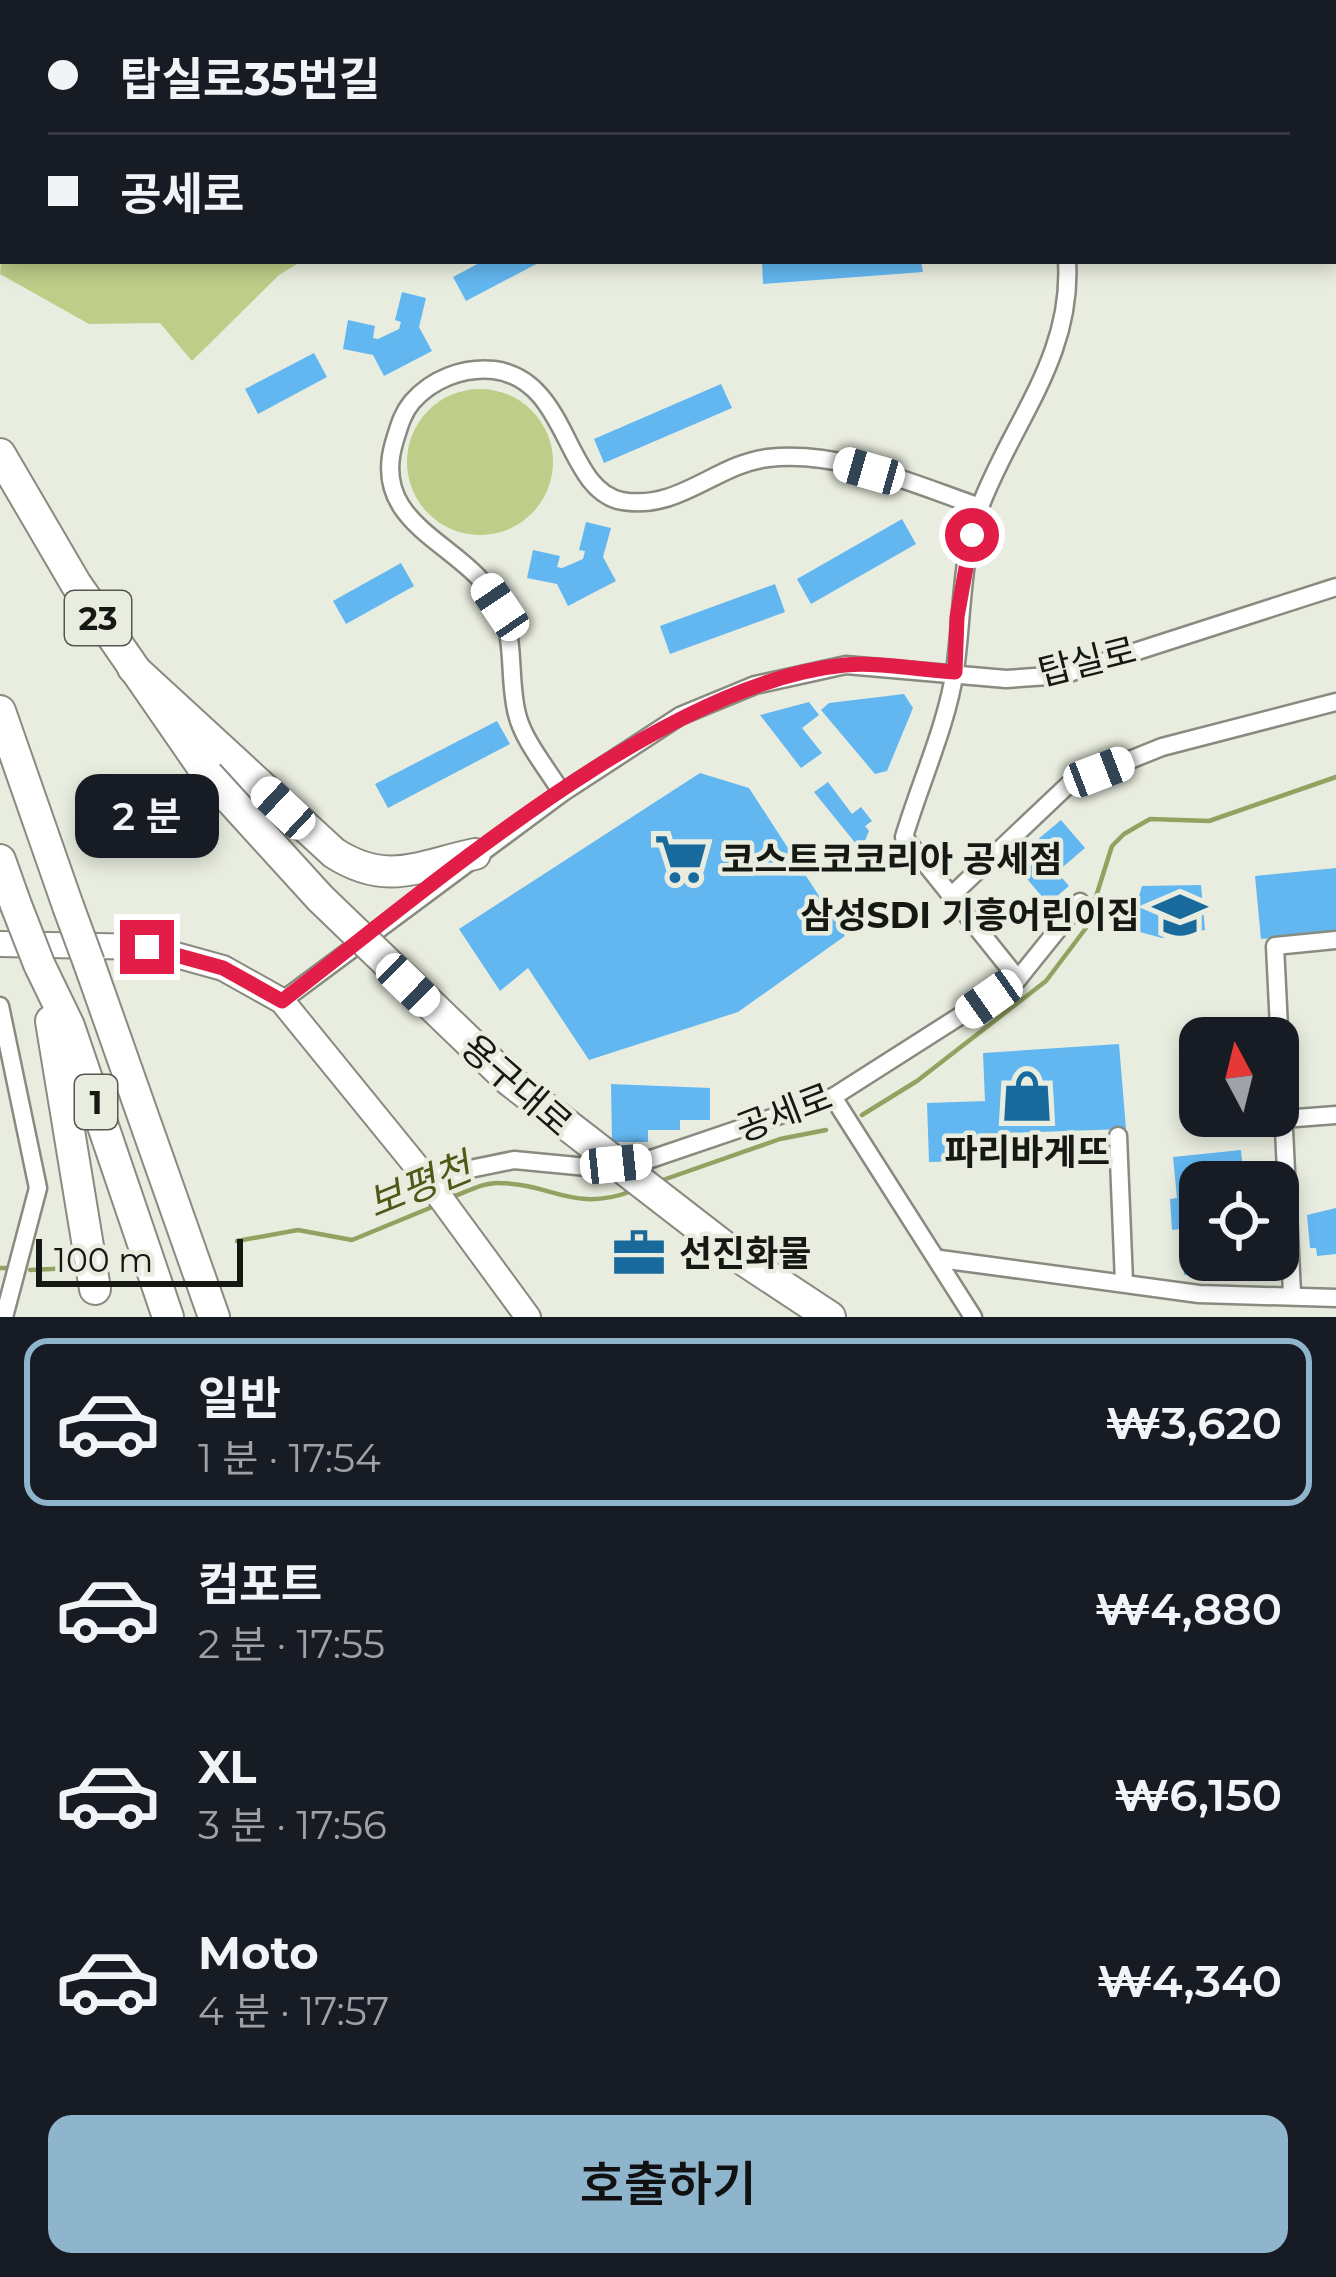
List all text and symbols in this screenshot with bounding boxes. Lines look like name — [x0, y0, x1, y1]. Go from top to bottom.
text: 탑실로35번길 — [120, 51, 380, 106]
text: 공세로 — [120, 166, 244, 221]
car — [829, 444, 909, 498]
route start — [945, 508, 999, 562]
car — [465, 567, 535, 647]
road number: 23 — [65, 591, 131, 645]
street label: 탑실로 — [1033, 628, 1141, 694]
car — [1059, 742, 1139, 802]
car — [244, 770, 322, 846]
callout: 2 분 — [75, 773, 219, 857]
text: 2 분 — [112, 792, 182, 840]
supermarket icon: 코스트코코리아 공세점 — [652, 830, 710, 888]
place label: 코스트코코리아 공세점 — [721, 837, 1062, 881]
school or university icon: 삼성SDI 기흥어린이집 — [1151, 886, 1209, 944]
place label: 삼성SDI 기흥어린이집 — [800, 893, 1140, 937]
route end — [120, 920, 174, 974]
car — [370, 947, 446, 1023]
car — [949, 964, 1029, 1034]
north arrow — [1179, 1017, 1299, 1137]
map controls — [1179, 1017, 1299, 1281]
street label: 용구대로 — [453, 1025, 581, 1145]
shop icon: 파리바게뜨 — [998, 1067, 1056, 1125]
street label: 공세로 — [730, 1074, 838, 1150]
road number: 1 — [75, 1075, 117, 1129]
place label: 파리바게뜨 — [944, 1130, 1110, 1174]
water label: 보평천 — [360, 1141, 482, 1227]
car — [578, 1142, 654, 1186]
button: locate — [1179, 1161, 1299, 1281]
office icon: 선진화물 — [610, 1224, 668, 1282]
place label: 선진화물 — [679, 1231, 811, 1275]
scale bar — [36, 1233, 243, 1286]
text: 100 m — [54, 1240, 153, 1280]
icon: car — [54, 1368, 162, 1476]
text: 일반 — [198, 1370, 281, 1425]
text: ₩3,620 — [1106, 1395, 1282, 1450]
text: 1 분 · 17:54 — [198, 1434, 381, 1482]
icon: car — [54, 1554, 162, 1662]
text: 컴포트 — [198, 1556, 322, 1611]
text: ₩4,880 — [1095, 1581, 1282, 1636]
text: 2 분 · 17:55 — [198, 1620, 385, 1668]
text: XL — [198, 1739, 256, 1794]
icon: car — [54, 1740, 162, 1848]
text: ₩6,150 — [1114, 1767, 1282, 1822]
text: 3 분 · 17:56 — [198, 1801, 387, 1849]
text: Moto — [198, 1925, 319, 1980]
icon: car — [54, 1926, 162, 2034]
text: ₩4,340 — [1097, 1953, 1282, 2008]
text: 4 분 · 17:57 — [198, 1987, 389, 2035]
button: 호출하기 — [48, 2115, 1288, 2253]

